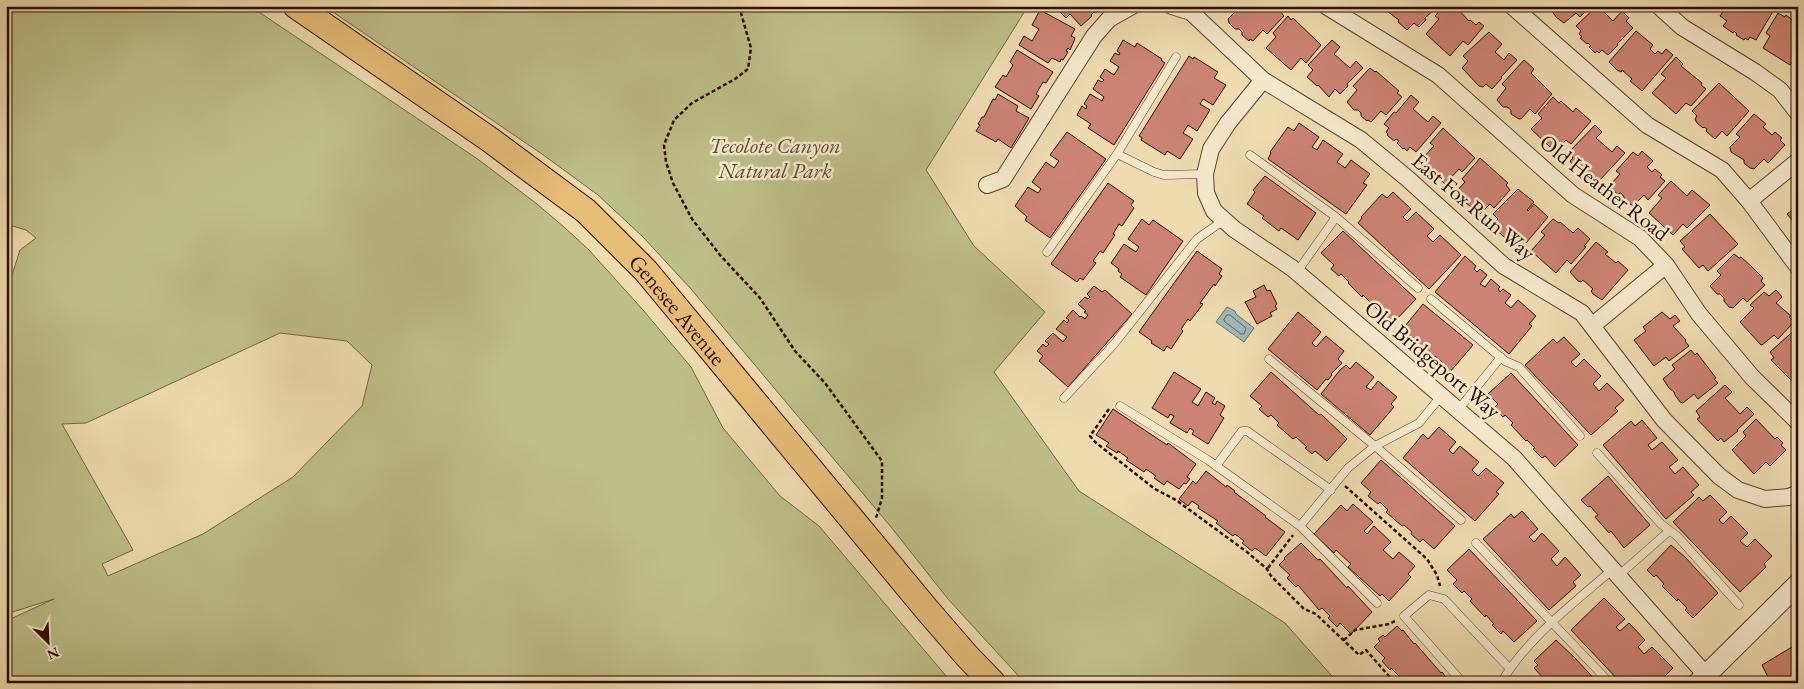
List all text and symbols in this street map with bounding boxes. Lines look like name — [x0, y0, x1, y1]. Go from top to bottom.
street label: Old Heather Road — [1534, 128, 1676, 248]
park label: Tecolote Canyon Natural Park — [709, 131, 841, 185]
street label: East Fox Run Way — [1406, 146, 1542, 267]
street label: Genesee Avenue — [622, 248, 733, 372]
street label: Old Bridgeport Way — [1358, 294, 1507, 425]
north arrow — [22, 616, 72, 666]
text: N — [44, 643, 62, 665]

